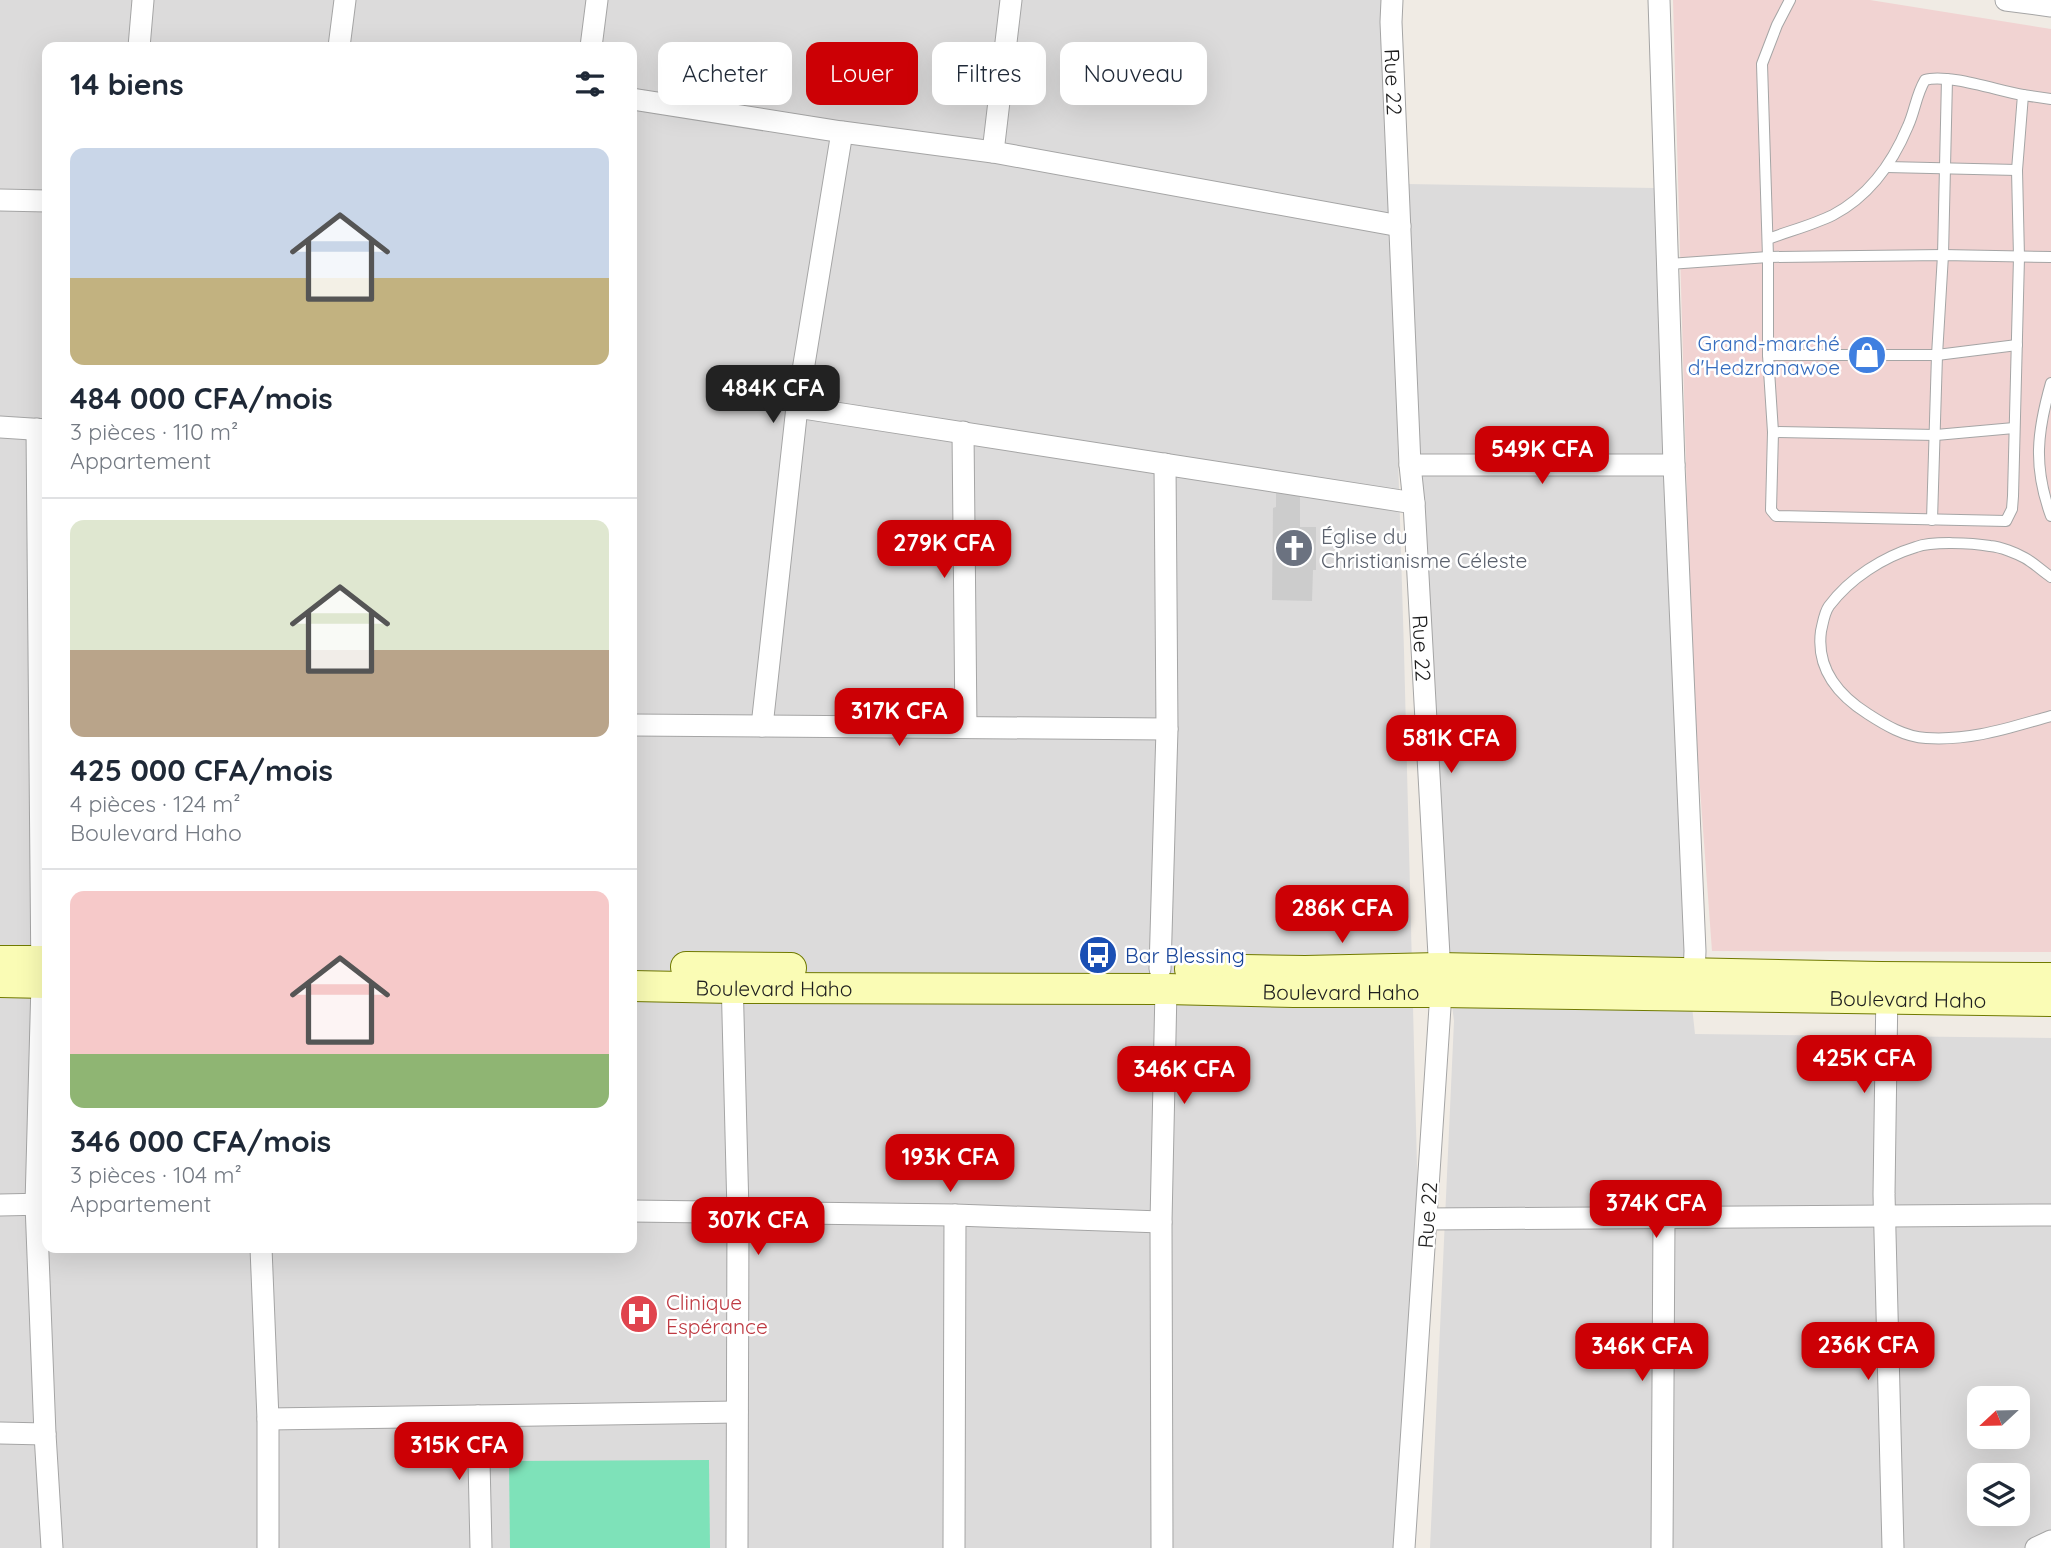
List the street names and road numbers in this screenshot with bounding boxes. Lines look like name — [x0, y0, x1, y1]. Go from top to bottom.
street label: Rue 22 — [1379, 48, 1408, 116]
street label: Rue 22 — [1407, 614, 1437, 682]
street label: Boulevard Haho — [695, 974, 853, 1001]
street label: Boulevard Haho — [1262, 978, 1419, 1005]
street label: Boulevard Haho — [1829, 985, 1987, 1013]
street label: Rue 22 — [1412, 1181, 1442, 1249]

